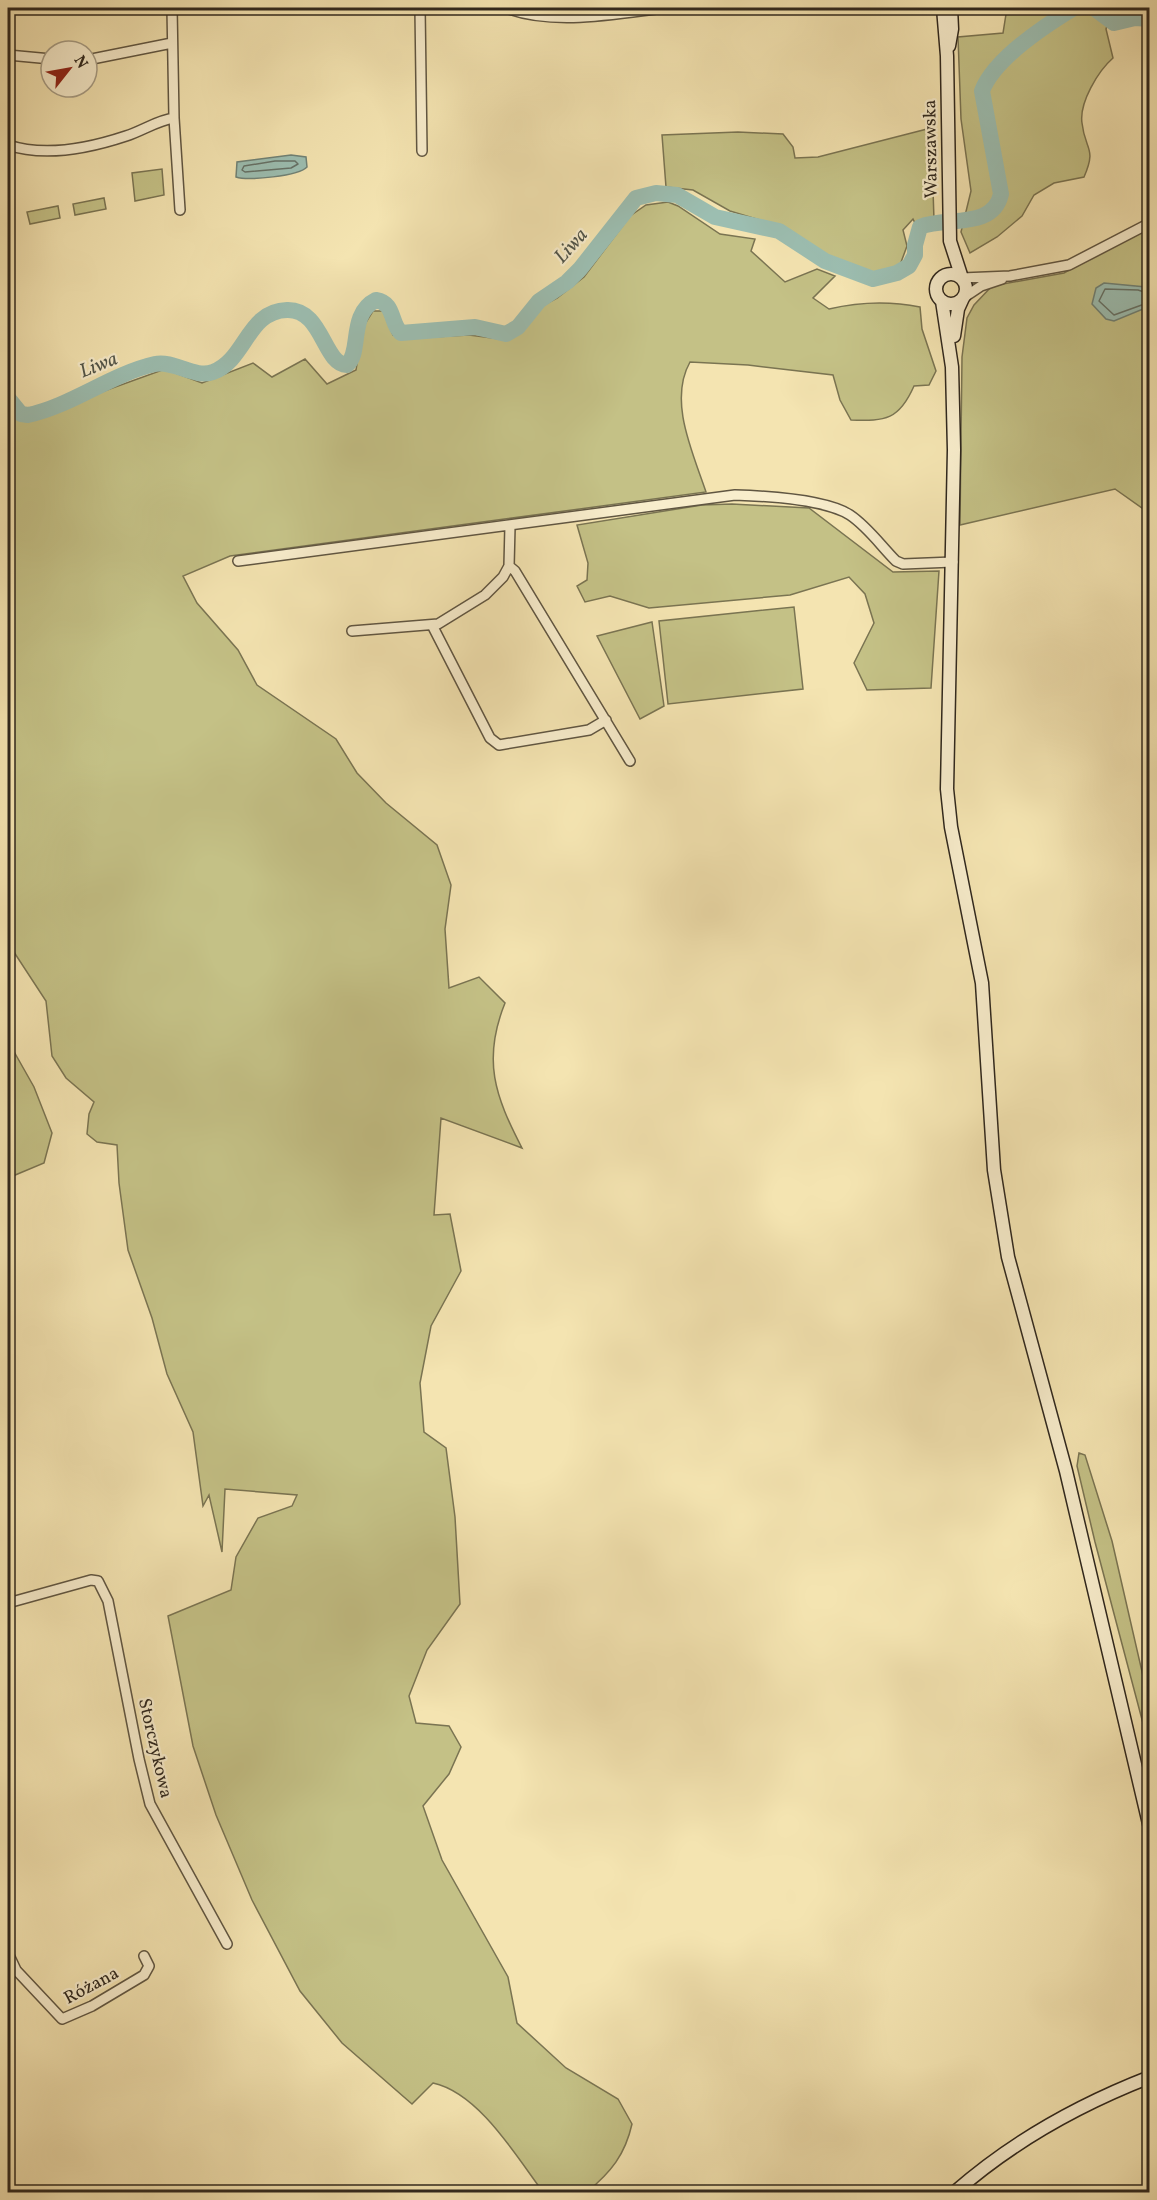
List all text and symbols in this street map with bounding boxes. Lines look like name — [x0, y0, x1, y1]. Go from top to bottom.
north arrow — [39, 39, 99, 99]
text: N — [68, 52, 93, 73]
street label: Warszawska — [918, 99, 945, 199]
water label: Liwa — [548, 222, 595, 270]
water label: Liwa — [75, 346, 122, 386]
street label: Storczykowa — [131, 1696, 178, 1801]
street label: Różana — [60, 1961, 124, 2011]

